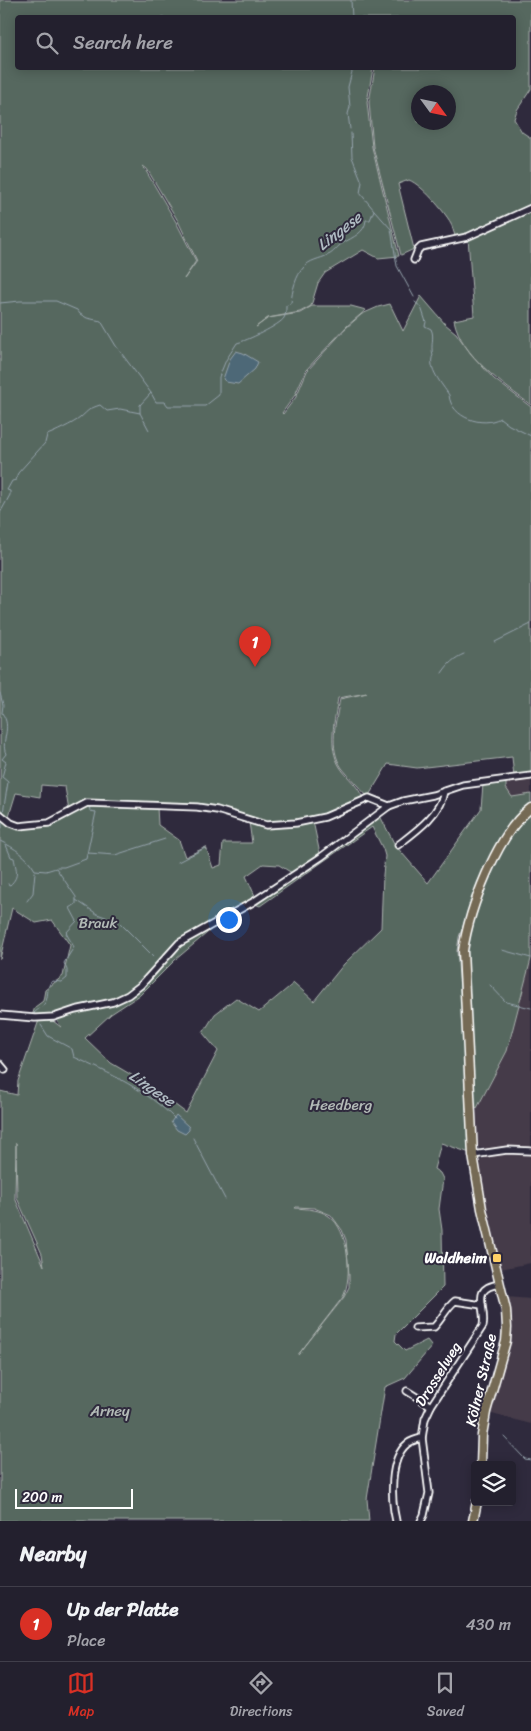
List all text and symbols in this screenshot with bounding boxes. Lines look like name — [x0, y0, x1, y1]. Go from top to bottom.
search box — [15, 15, 516, 70]
text: Search here — [73, 26, 173, 59]
icon: search — [33, 29, 61, 57]
north arrow — [411, 85, 456, 130]
water label: Lingese — [310, 202, 370, 258]
pin: 1 — [239, 626, 271, 667]
your location — [216, 907, 242, 933]
park label: Brauk — [78, 910, 118, 936]
water label: Lingese — [123, 1061, 183, 1116]
park label: Heedberg — [310, 1092, 373, 1118]
place label: Waldheim — [424, 1245, 487, 1271]
marker: Waldheim — [491, 1252, 503, 1264]
street label: Kölner Straße — [458, 1331, 504, 1429]
street label: Drosselweg — [408, 1336, 468, 1412]
park label: Arney — [89, 1398, 130, 1424]
map controls — [471, 1461, 516, 1506]
button: layers — [471, 1461, 516, 1506]
text: 200 m — [22, 1485, 62, 1510]
scale bar — [15, 1486, 132, 1509]
text: Nearby — [20, 1535, 86, 1573]
text: Up der Platte — [67, 1593, 178, 1626]
text: 1 — [33, 1610, 39, 1639]
text: 430 m — [466, 1610, 511, 1639]
text: Place — [67, 1626, 106, 1655]
tab: Map — [67, 1669, 95, 1724]
tab: Directions — [230, 1669, 292, 1724]
tab: Saved — [427, 1669, 464, 1724]

